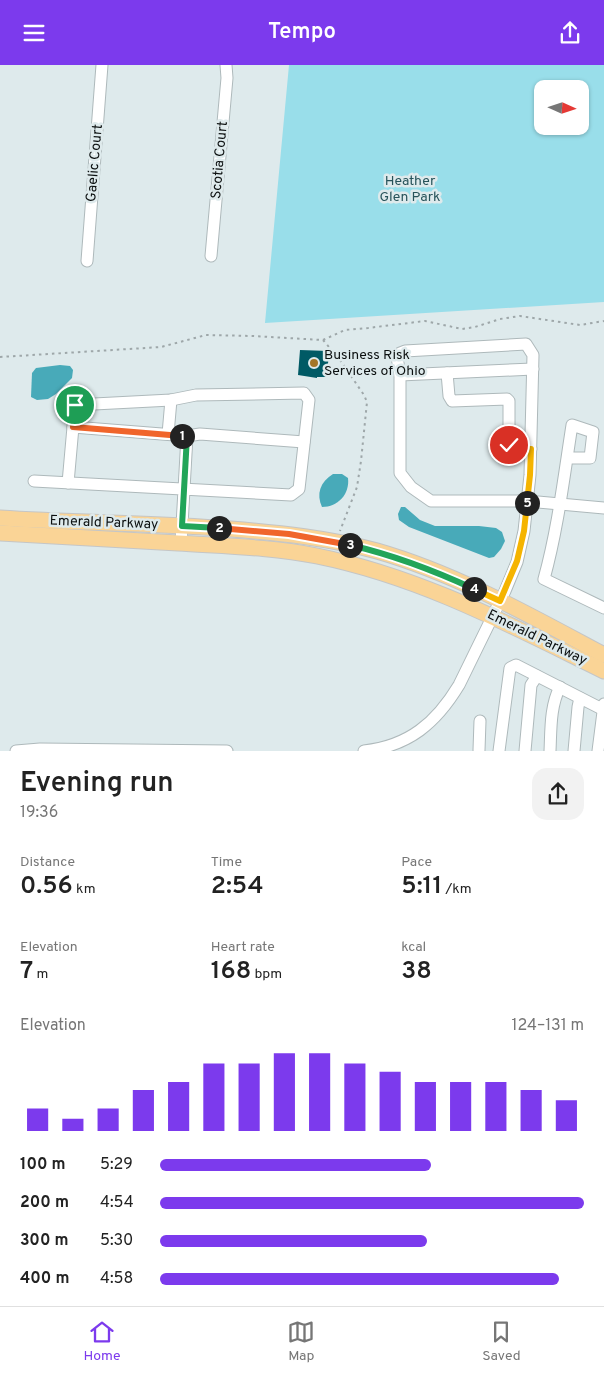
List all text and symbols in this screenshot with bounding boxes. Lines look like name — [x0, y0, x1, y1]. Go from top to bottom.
icon: menu — [20, 19, 48, 47]
text: Tempo — [268, 19, 336, 46]
icon: share — [556, 19, 584, 47]
north arrow — [534, 80, 589, 135]
map controls — [534, 80, 589, 135]
street label: Scotia Court — [208, 120, 232, 200]
street label: Gaelic Court — [83, 123, 107, 203]
park label: Heather Glen Park — [379, 173, 441, 206]
place label: Business Risk Services of Ohio — [324, 347, 426, 380]
marker: Business Risk Services of Ohio — [308, 357, 320, 369]
pin — [54, 384, 96, 426]
icon: arrive — [61, 391, 89, 419]
pin: 1 — [170, 423, 194, 449]
pin — [488, 424, 530, 466]
text: 1 — [180, 428, 185, 445]
icon: check — [495, 431, 523, 459]
pin: 5 — [514, 491, 540, 515]
text: 5 — [523, 495, 532, 512]
street label: Emerald Parkway — [49, 513, 159, 533]
pin: 2 — [206, 515, 232, 541]
text: 2 — [215, 520, 224, 537]
pin: 3 — [338, 533, 362, 557]
text: 3 — [346, 537, 355, 554]
pin: 4 — [462, 577, 486, 601]
text: 4 — [470, 581, 479, 598]
street label: Emerald Parkway — [484, 607, 590, 669]
text: Evening run — [20, 766, 174, 802]
button: share — [532, 768, 584, 820]
text: 19:36 — [20, 803, 58, 823]
text: Distance — [20, 854, 75, 871]
text: Time — [211, 854, 242, 871]
text: Pace — [401, 854, 432, 871]
text: 0.56 — [20, 871, 73, 903]
text: 2:54 — [211, 871, 264, 903]
text: 5:11 — [401, 871, 442, 903]
text: km — [73, 881, 96, 898]
text: /km — [442, 881, 472, 898]
text: Elevation — [20, 939, 78, 956]
text: Heart rate — [211, 939, 275, 956]
text: kcal — [401, 939, 426, 956]
text: 7 — [20, 956, 33, 988]
text: 168 — [211, 956, 251, 988]
text: 38 — [401, 956, 432, 988]
text: m — [33, 966, 48, 983]
text: bpm — [251, 966, 282, 983]
text: Elevation — [20, 1016, 86, 1036]
text: 124–131 m — [511, 1016, 584, 1036]
text: 100 m — [20, 1155, 66, 1175]
text: 5:29 — [100, 1155, 133, 1175]
text: 200 m — [20, 1193, 69, 1213]
text: 4:54 — [100, 1193, 134, 1213]
text: 300 m — [20, 1231, 68, 1251]
text: 5:30 — [100, 1231, 133, 1251]
text: 400 m — [20, 1269, 69, 1289]
text: 4:58 — [100, 1269, 133, 1289]
tab: Home — [83, 1318, 121, 1365]
tab: Map — [287, 1318, 315, 1365]
tab: Saved — [482, 1318, 521, 1365]

